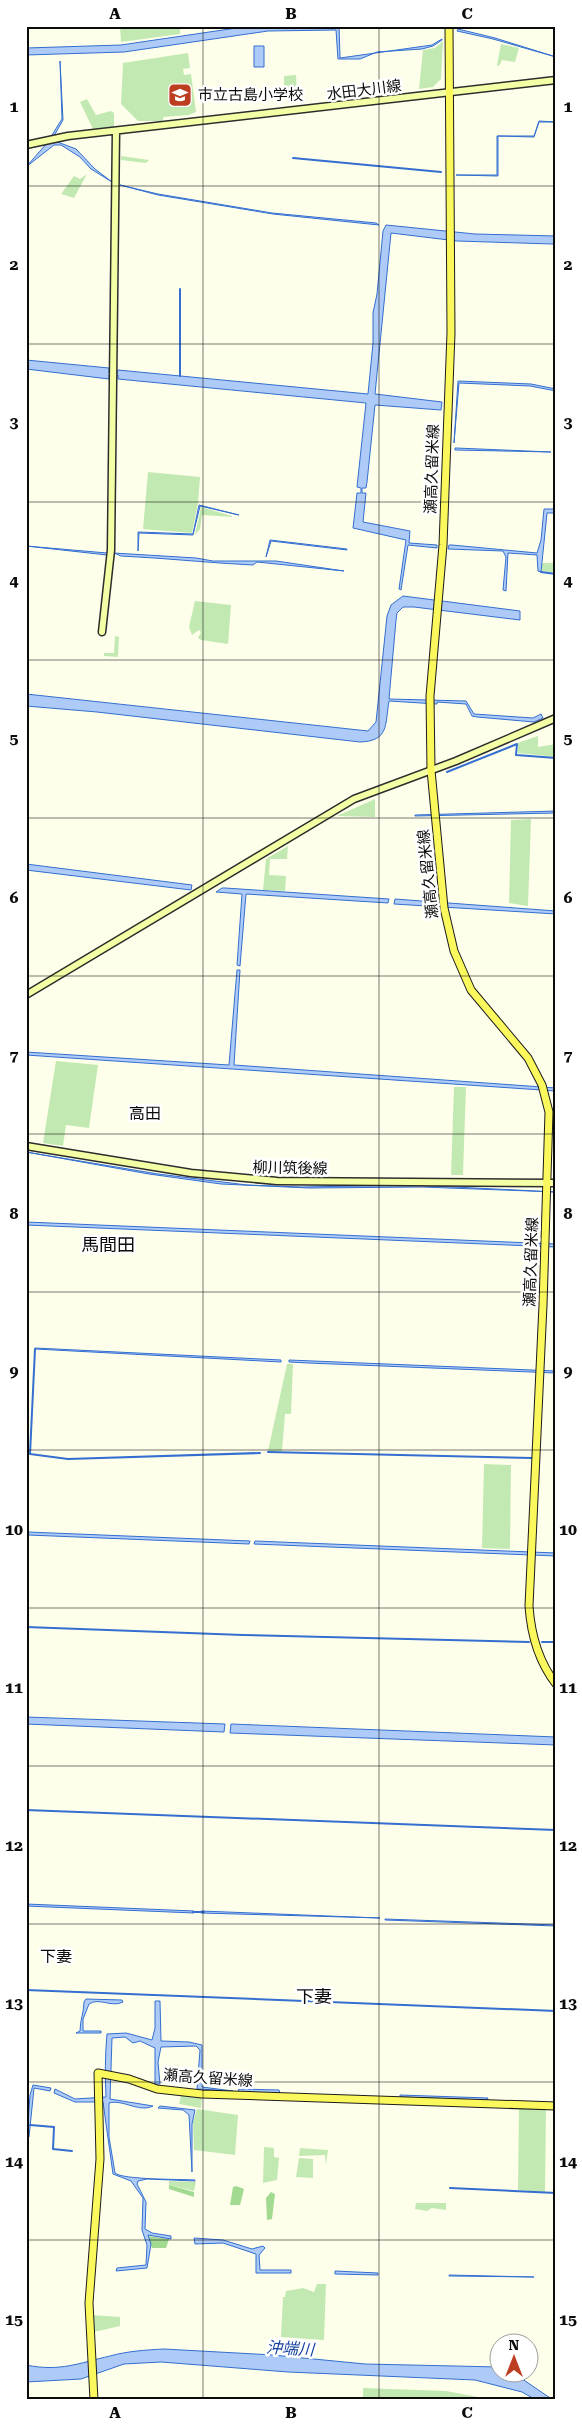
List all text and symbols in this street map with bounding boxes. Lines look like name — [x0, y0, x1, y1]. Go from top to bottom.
text: A — [109, 4, 121, 23]
text: B — [285, 4, 297, 23]
text: C — [461, 4, 473, 23]
street label: 水田大川線 — [326, 76, 402, 104]
school or university icon: 市立古島小学校 — [167, 82, 193, 108]
place label: 市立古島小学校 — [198, 86, 303, 104]
text: 1 — [10, 97, 19, 116]
text: 1 — [564, 97, 573, 116]
text: 2 — [10, 255, 19, 274]
text: 2 — [564, 255, 573, 274]
text: 3 — [10, 413, 19, 432]
text: 3 — [564, 413, 573, 432]
street label: 瀬高久留米線 — [421, 424, 443, 514]
text: 4 — [10, 571, 19, 590]
text: 4 — [564, 571, 573, 590]
text: 5 — [10, 729, 19, 748]
text: 5 — [564, 729, 573, 748]
street label: 瀬高久留米線 — [414, 828, 442, 920]
text: 6 — [10, 888, 19, 907]
text: 6 — [564, 888, 573, 907]
text: 7 — [10, 1046, 19, 1065]
text: 7 — [564, 1046, 573, 1065]
district label: 高田 — [129, 1104, 161, 1123]
street label: 柳川筑後線 — [252, 1158, 328, 1178]
text: 8 — [10, 1204, 19, 1223]
text: 8 — [564, 1204, 573, 1223]
street label: 瀬高久留米線 — [520, 1217, 542, 1307]
district label: 馬間田 — [81, 1234, 135, 1255]
text: 9 — [10, 1362, 19, 1381]
text: 9 — [564, 1362, 573, 1381]
text: 10 — [5, 1520, 23, 1539]
text: 10 — [559, 1520, 577, 1539]
text: 11 — [5, 1678, 23, 1697]
text: 11 — [559, 1678, 577, 1697]
text: 12 — [5, 1836, 23, 1855]
text: 12 — [559, 1836, 577, 1855]
district label: 下妻 — [40, 1947, 72, 1966]
district label: 下妻 — [296, 1986, 332, 2007]
text: 13 — [5, 1994, 23, 2013]
text: 13 — [559, 1994, 577, 2013]
street label: 瀬高久留米線 — [162, 2066, 254, 2090]
text: 14 — [5, 2152, 23, 2171]
text: 14 — [559, 2152, 577, 2171]
text: 15 — [5, 2310, 23, 2329]
text: 15 — [559, 2310, 577, 2329]
north arrow — [490, 2334, 540, 2384]
text: N — [509, 2337, 520, 2353]
water label: 沖端川 — [266, 2338, 316, 2359]
text: A — [109, 2403, 121, 2422]
text: B — [285, 2403, 297, 2422]
text: C — [461, 2403, 473, 2422]

